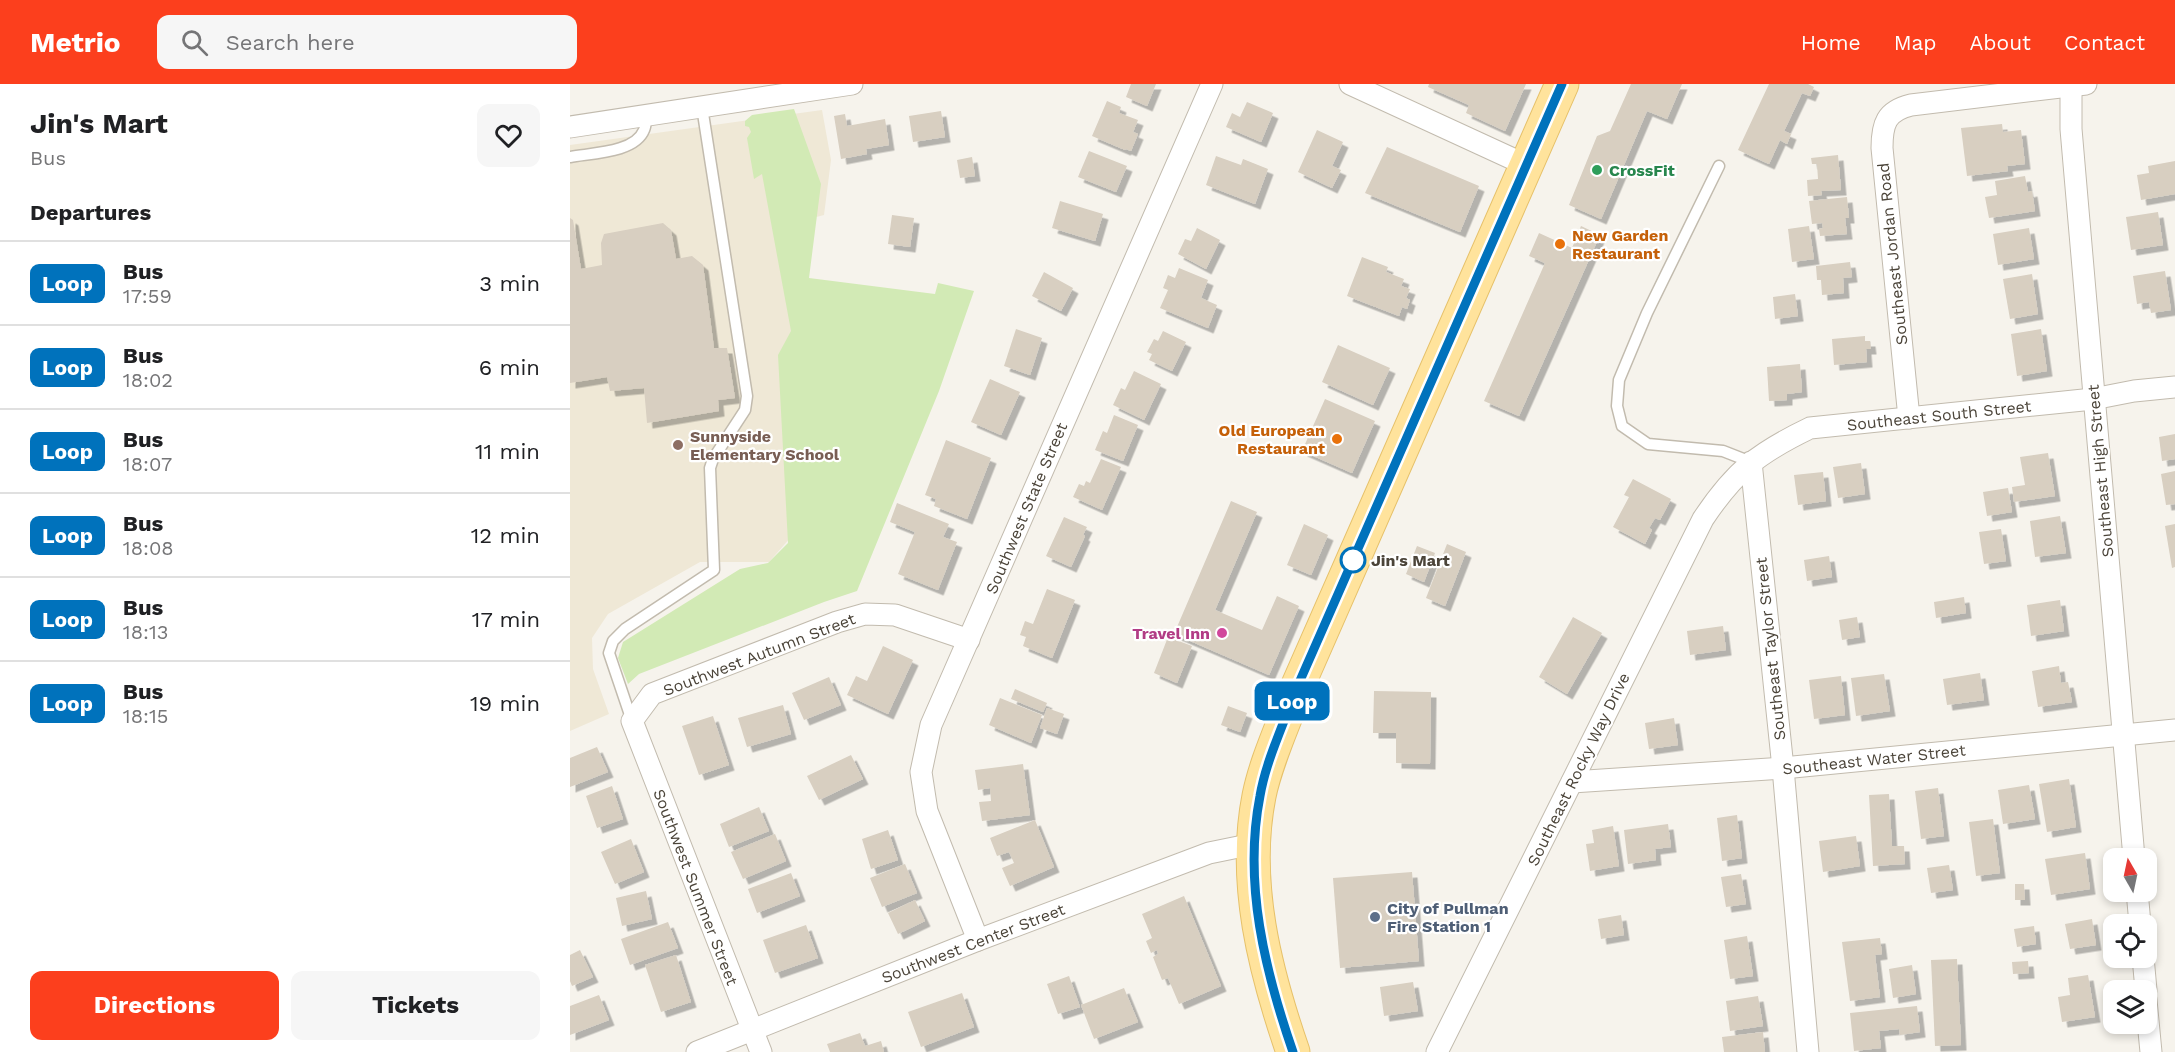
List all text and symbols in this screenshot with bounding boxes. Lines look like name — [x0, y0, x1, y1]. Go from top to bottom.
search box — [157, 15, 577, 69]
text: Metrio — [30, 26, 121, 59]
icon: search — [178, 26, 211, 59]
text: Search here — [226, 30, 355, 55]
text: Home — [1801, 30, 1861, 55]
text: Map — [1894, 30, 1937, 55]
text: About — [1970, 30, 2031, 55]
text: Contact — [2064, 30, 2145, 55]
button: heart — [477, 104, 540, 167]
text: Jin's Mart — [30, 107, 168, 140]
text: Bus — [30, 146, 66, 170]
place label: CrossFit — [1609, 161, 1675, 180]
street label: Southeast Jordan Road — [1873, 162, 1912, 346]
marker: CrossFit — [1590, 163, 1604, 177]
text: Departures — [30, 200, 151, 225]
place label: New Garden Restaurant — [1572, 226, 1668, 263]
marker: New Garden Restaurant — [1553, 237, 1567, 251]
text: Bus — [123, 259, 163, 284]
text: Loop — [42, 271, 93, 296]
text: 3 min — [479, 271, 540, 296]
text: 17:59 — [123, 284, 172, 308]
text: Bus — [123, 343, 163, 368]
text: Loop — [42, 355, 93, 380]
text: 6 min — [479, 355, 540, 380]
text: 18:02 — [123, 368, 173, 392]
street label: Southeast High Street — [2083, 384, 2118, 558]
street label: Southeast South Street — [1846, 396, 2032, 435]
street label: Southwest State Street — [982, 419, 1071, 597]
place label: Old European Restaurant — [1219, 421, 1325, 458]
text: Bus — [123, 427, 163, 452]
place label: Sunnyside Elementary School — [690, 427, 840, 464]
marker: Old European Restaurant — [1330, 432, 1344, 446]
marker: Sunnyside Elementary School — [671, 438, 685, 452]
text: Loop — [42, 439, 93, 464]
text: 11 min — [475, 439, 540, 464]
text: 18:07 — [123, 452, 172, 476]
text: Bus — [123, 511, 163, 536]
text: Loop — [42, 523, 93, 548]
text: 12 min — [471, 523, 540, 548]
text: 18:08 — [123, 536, 174, 560]
marker: Jin's Mart — [1340, 547, 1366, 573]
place label: Jin's Mart — [1371, 551, 1450, 570]
street label: Southeast Taylor Street — [1751, 556, 1790, 741]
text: Bus — [123, 595, 163, 620]
text: Loop — [42, 607, 93, 632]
text: 17 min — [472, 607, 540, 632]
street label: Southwest Autumn Street — [660, 609, 858, 700]
text: 18:13 — [123, 620, 168, 644]
place label: Travel Inn — [1132, 624, 1210, 643]
marker: Travel Inn — [1215, 626, 1229, 640]
street label: Southeast Rocky Way Drive — [1523, 670, 1634, 869]
text: Bus — [123, 679, 163, 704]
line badge: Loop — [1250, 682, 1334, 720]
text: Loop — [1267, 689, 1317, 714]
text: Loop — [42, 691, 93, 716]
text: 19 min — [470, 691, 540, 716]
text: 18:15 — [123, 704, 168, 728]
street label: Southeast Water Street — [1782, 740, 1967, 779]
street label: Southwest Summer Street — [649, 786, 742, 988]
north arrow — [2103, 848, 2157, 902]
map controls — [2103, 848, 2157, 1034]
place label: City of Pullman Fire Station 1 — [1387, 899, 1509, 936]
street label: Southwest Center Street — [879, 900, 1068, 987]
marker: City of Pullman Fire Station 1 — [1368, 910, 1382, 924]
button: locate — [2103, 914, 2157, 968]
button: Directions — [30, 971, 279, 1040]
button: Tickets — [291, 971, 540, 1040]
button: layers — [2103, 980, 2157, 1034]

